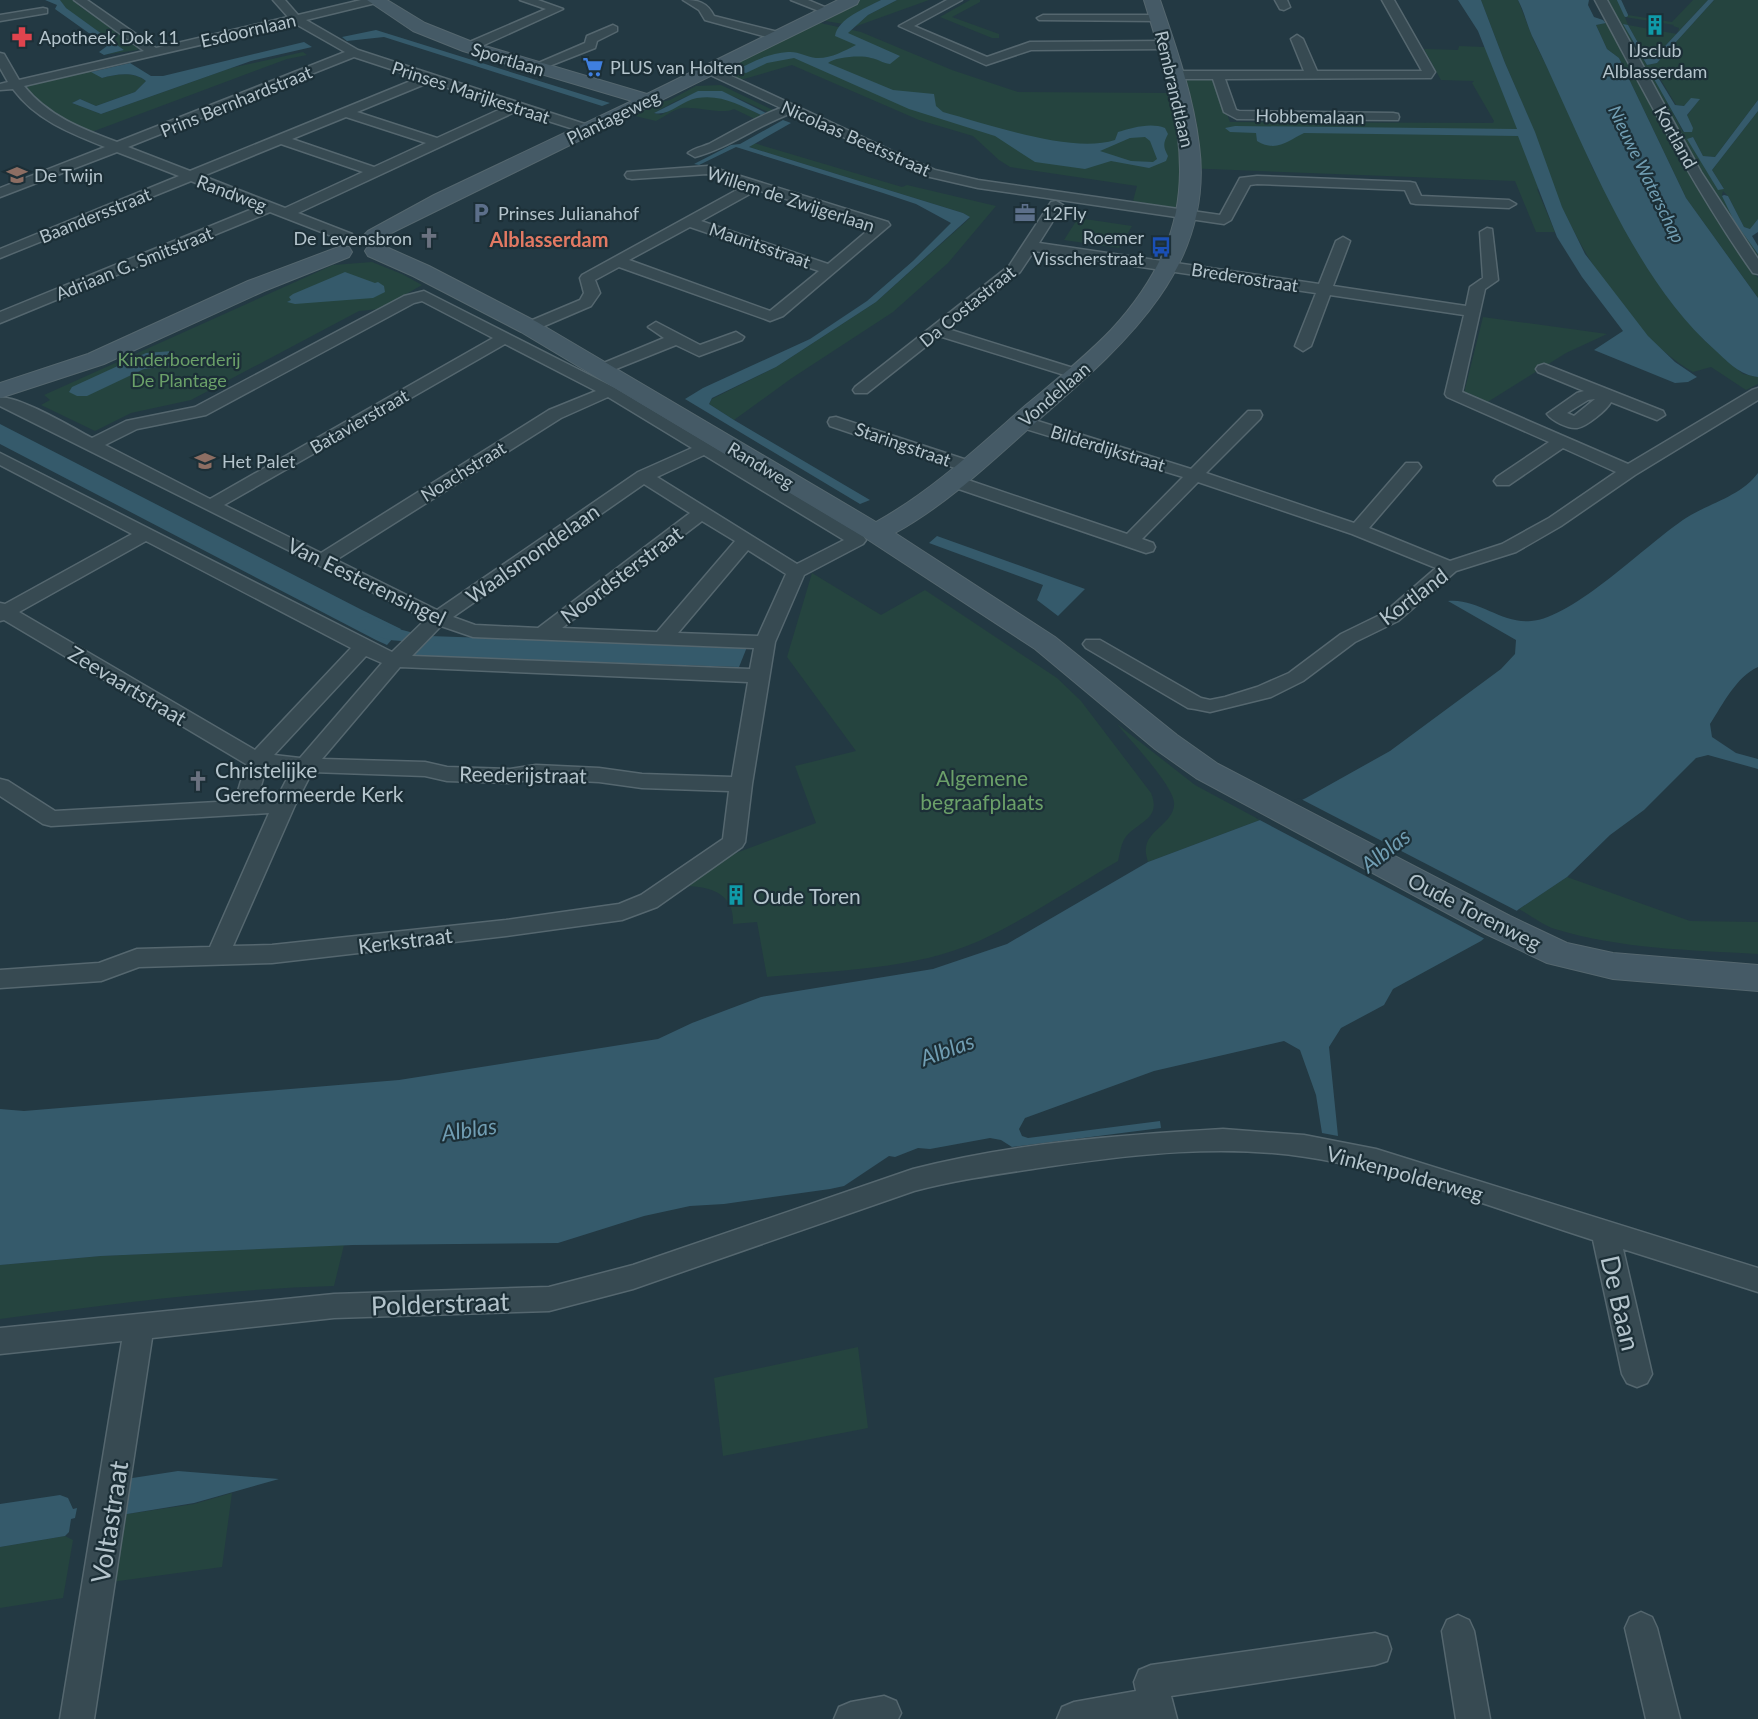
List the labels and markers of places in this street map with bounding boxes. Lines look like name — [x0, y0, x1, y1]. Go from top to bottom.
building icon: IJsclub Alblasserdam — [1643, 13, 1667, 37]
pharmacy icon: Apotheek Dok 11 — [10, 25, 34, 49]
place label: Apotheek Dok 11 — [39, 26, 179, 48]
place label: IJsclub Alblasserdam — [1603, 39, 1707, 82]
supermarket icon: PLUS van Holten — [581, 55, 605, 79]
place label: PLUS van Holten — [610, 56, 743, 78]
school or university icon: De Twijn — [5, 163, 29, 187]
place label: De Twijn — [34, 164, 103, 186]
parking icon: Prinses Julianahof — [469, 201, 493, 225]
office icon: 12Fly — [1013, 201, 1037, 225]
place label: Prinses Julianahof — [498, 202, 640, 224]
place label: 12Fly — [1042, 202, 1087, 224]
church icon: De Levensbron — [417, 226, 441, 250]
place label: Roemer Visscherstraat — [1032, 226, 1145, 269]
place label: De Levensbron — [294, 227, 412, 249]
bus stop icon: Roemer Visscherstraat — [1149, 235, 1173, 259]
school or university icon: Het Palet — [193, 449, 217, 473]
place label: Het Palet — [222, 450, 296, 472]
place label: Christelijke Gereformeerde Kerk — [215, 757, 404, 806]
church icon: Christelijke Gereformeerde Kerk — [186, 769, 210, 793]
building icon: Oude Toren — [724, 883, 748, 907]
place label: Oude Toren — [753, 883, 861, 908]

